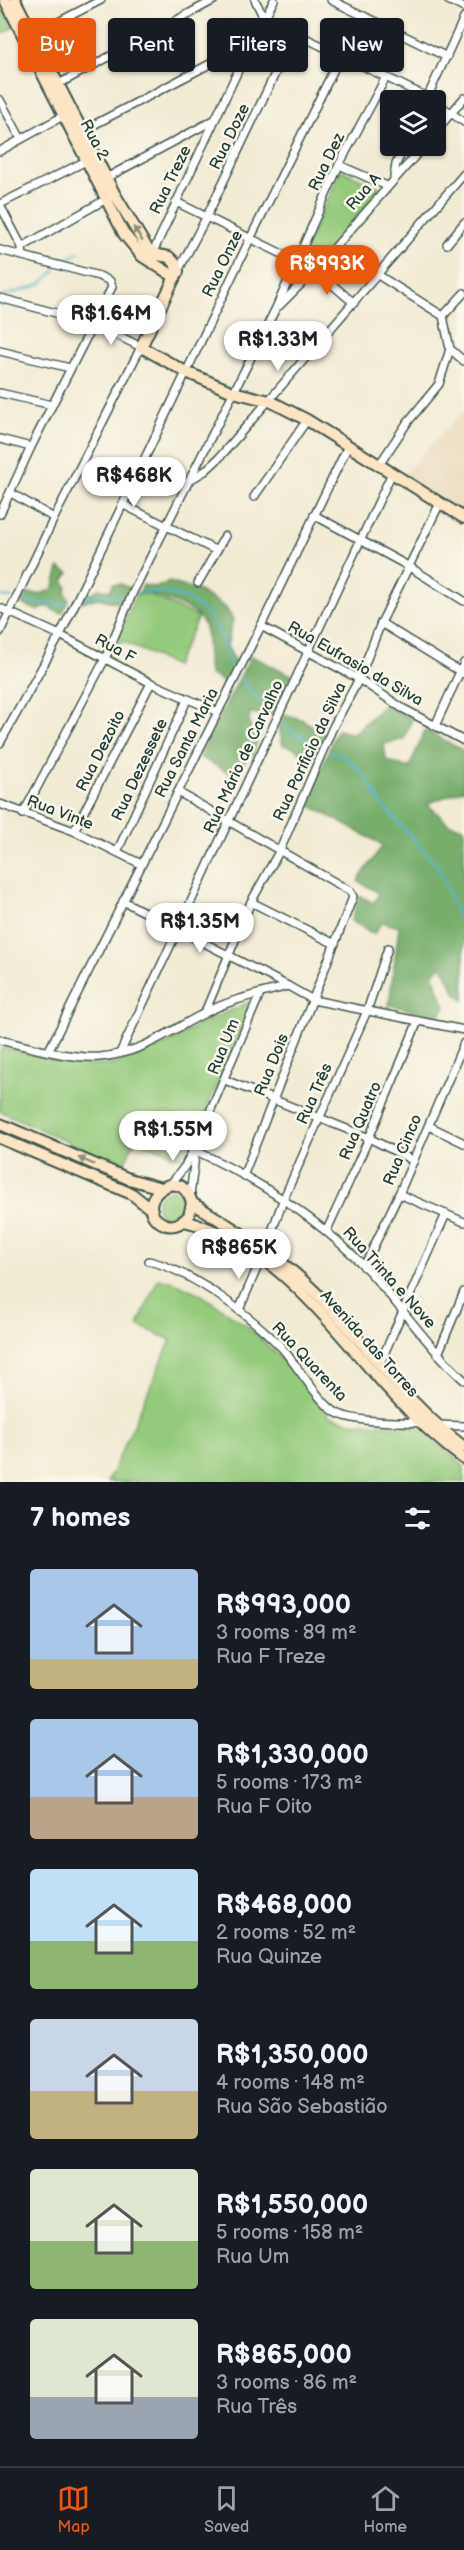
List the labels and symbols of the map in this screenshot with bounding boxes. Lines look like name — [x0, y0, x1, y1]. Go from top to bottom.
street label: Rua Doze — [206, 100, 254, 173]
street label: Rua 2 — [75, 117, 113, 164]
street label: Rua Dez — [305, 130, 349, 194]
street label: Rua Treze — [146, 142, 196, 217]
street label: Rua A — [343, 169, 386, 215]
one-way arrow — [132, 226, 143, 242]
street label: Rua Onze — [199, 227, 247, 300]
pin: R$993K — [278, 245, 376, 296]
pin: R$1.64M — [56, 295, 166, 346]
pin: R$1.33M — [223, 321, 333, 372]
pin: R$468K — [85, 457, 183, 508]
street label: Rua Eufrasio da Silva — [284, 618, 426, 710]
street label: Rua F — [91, 630, 139, 668]
street label: Rua Mário de Carvalho — [200, 677, 288, 837]
street label: Rua Porificio da Silva — [269, 680, 351, 824]
street label: Rua Santa Maria — [151, 685, 223, 801]
street label: Rua Dezoito — [72, 707, 130, 795]
street label: Rua Dezessete — [108, 715, 172, 824]
street label: Rua Vinte — [24, 792, 96, 835]
pin: R$1.35M — [145, 903, 255, 954]
street label: Rua Um — [204, 1016, 244, 1078]
street label: Rua Dois — [251, 1031, 293, 1099]
street label: Rua Três — [293, 1060, 337, 1128]
street label: Rua Quatro — [336, 1079, 386, 1163]
pin: R$1.55M — [118, 1111, 228, 1162]
street label: Rua Cinco — [380, 1112, 426, 1188]
one-way arrow — [77, 1156, 95, 1166]
street label: Rua Trinta e Nove — [338, 1223, 440, 1333]
pin: R$865K — [190, 1229, 288, 1280]
street label: Avenida das Torres — [316, 1287, 422, 1401]
street label: Rua Quarenta — [267, 1318, 351, 1406]

